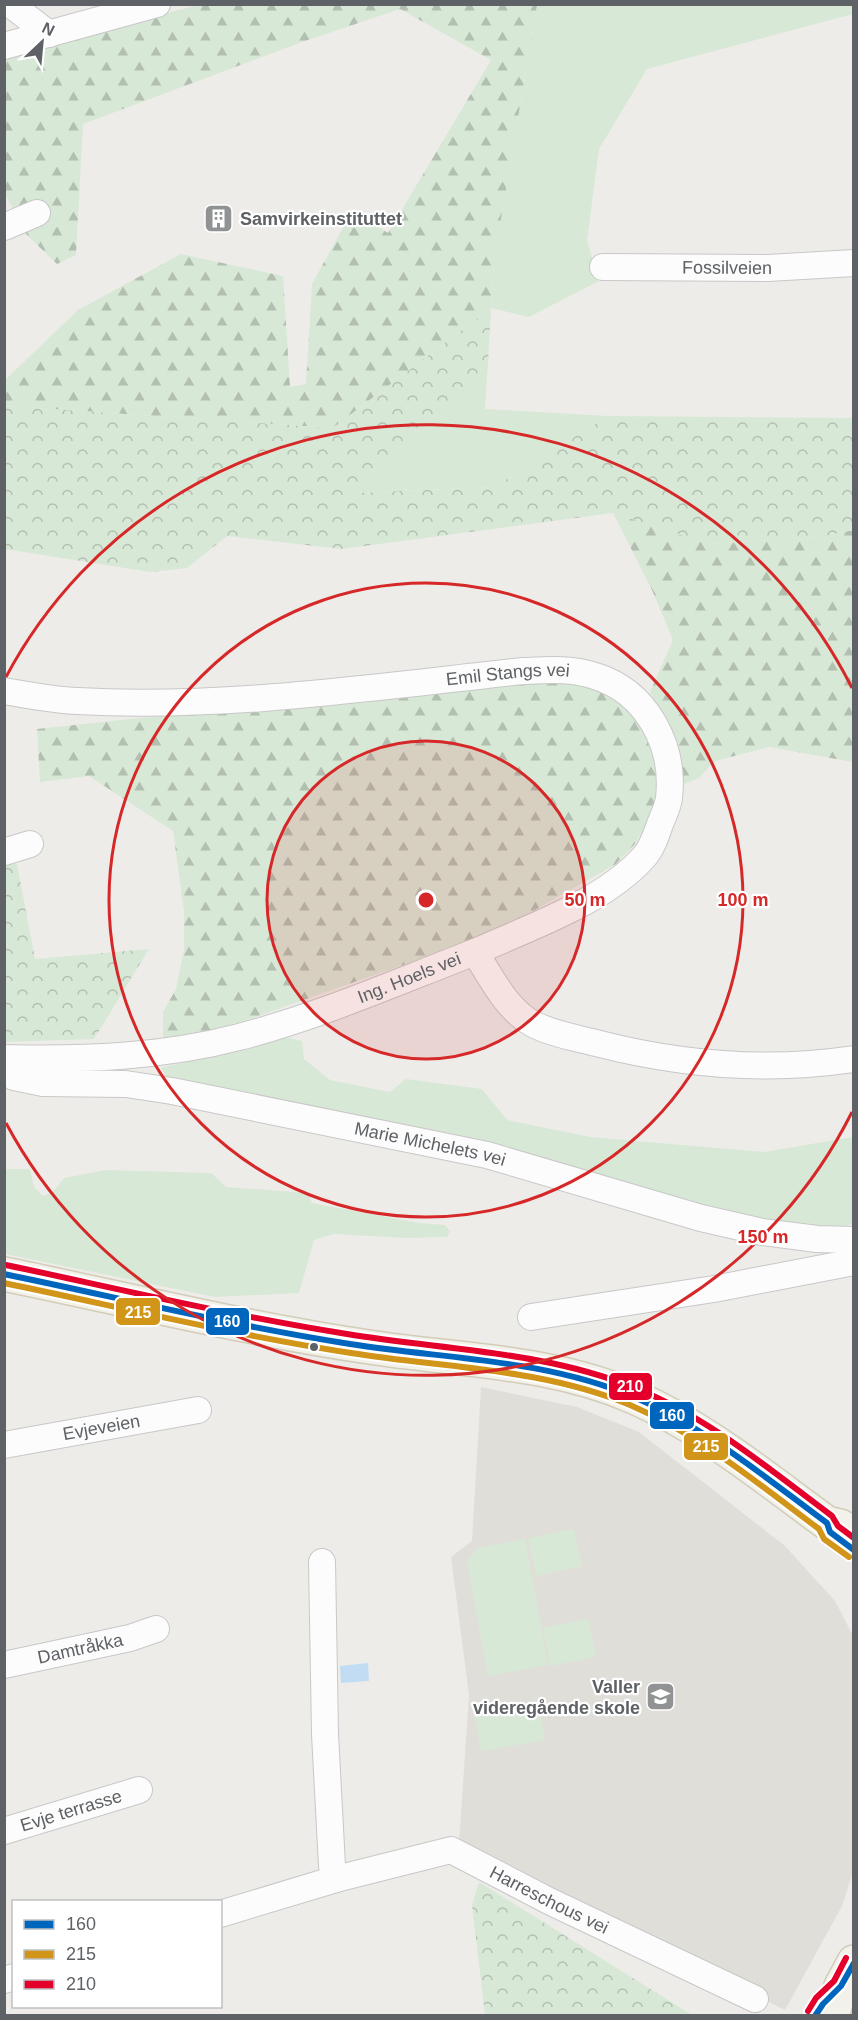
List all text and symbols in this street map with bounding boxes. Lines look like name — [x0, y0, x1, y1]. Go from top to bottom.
north arrow — [12, 12, 72, 72]
text: N — [39, 19, 57, 39]
building icon: Samvirkeinstituttet — [203, 203, 235, 235]
place label: Samvirkeinstituttet — [240, 209, 402, 229]
street label: Fossilveien — [682, 257, 772, 278]
street label: Emil Stangs vei — [445, 660, 571, 690]
centre of rings — [416, 890, 436, 910]
text: 50 m — [564, 890, 606, 910]
text: 100 m — [717, 890, 769, 910]
street label: Ing. Hoels vei — [355, 949, 464, 1007]
street label: Marie Michelets vei — [353, 1118, 508, 1170]
text: 150 m — [737, 1227, 789, 1247]
line badge: 215 — [115, 1297, 161, 1326]
text: 215 — [125, 1304, 151, 1321]
line badge: 160 — [205, 1307, 250, 1336]
text: 160 — [214, 1313, 240, 1330]
unlabelled marker — [308, 1341, 320, 1353]
line badge: 210 — [608, 1372, 653, 1401]
text: 210 — [617, 1378, 643, 1395]
line badge: 160 — [649, 1401, 695, 1430]
text: 160 — [659, 1407, 685, 1424]
street label: Evjeveien — [61, 1411, 142, 1444]
line badge: 215 — [683, 1432, 729, 1461]
text: 215 — [693, 1438, 719, 1455]
street label: Damtråkka — [36, 1630, 126, 1668]
place label: Valler videregående skole — [473, 1677, 640, 1718]
school or university icon: Valler videregående skole — [645, 1681, 677, 1713]
street label: Evje terrasse — [18, 1786, 124, 1835]
street label: Harreschous vei — [486, 1862, 612, 1938]
legend — [12, 1900, 222, 2008]
text: 160 — [66, 1914, 96, 1934]
text: 215 — [66, 1944, 96, 1964]
text: 210 — [66, 1974, 96, 1994]

